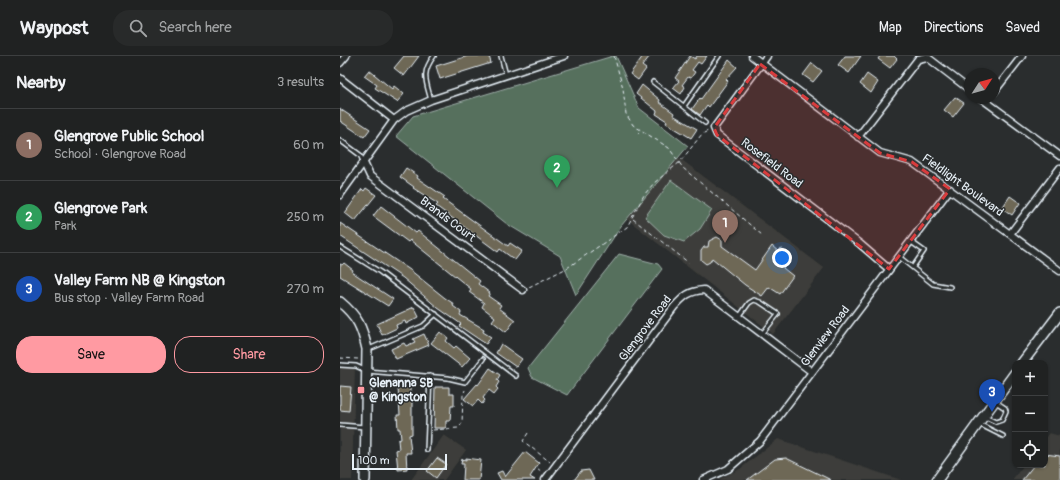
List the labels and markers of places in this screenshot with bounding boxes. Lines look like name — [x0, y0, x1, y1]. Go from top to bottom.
pin: 2 — [544, 155, 570, 188]
pin: 1 — [712, 210, 738, 243]
place label: Glenanna SB @ Kingston — [369, 376, 433, 405]
pin: 3 — [979, 379, 1005, 412]
marker: Glenanna SB @ Kingston — [356, 385, 366, 395]

